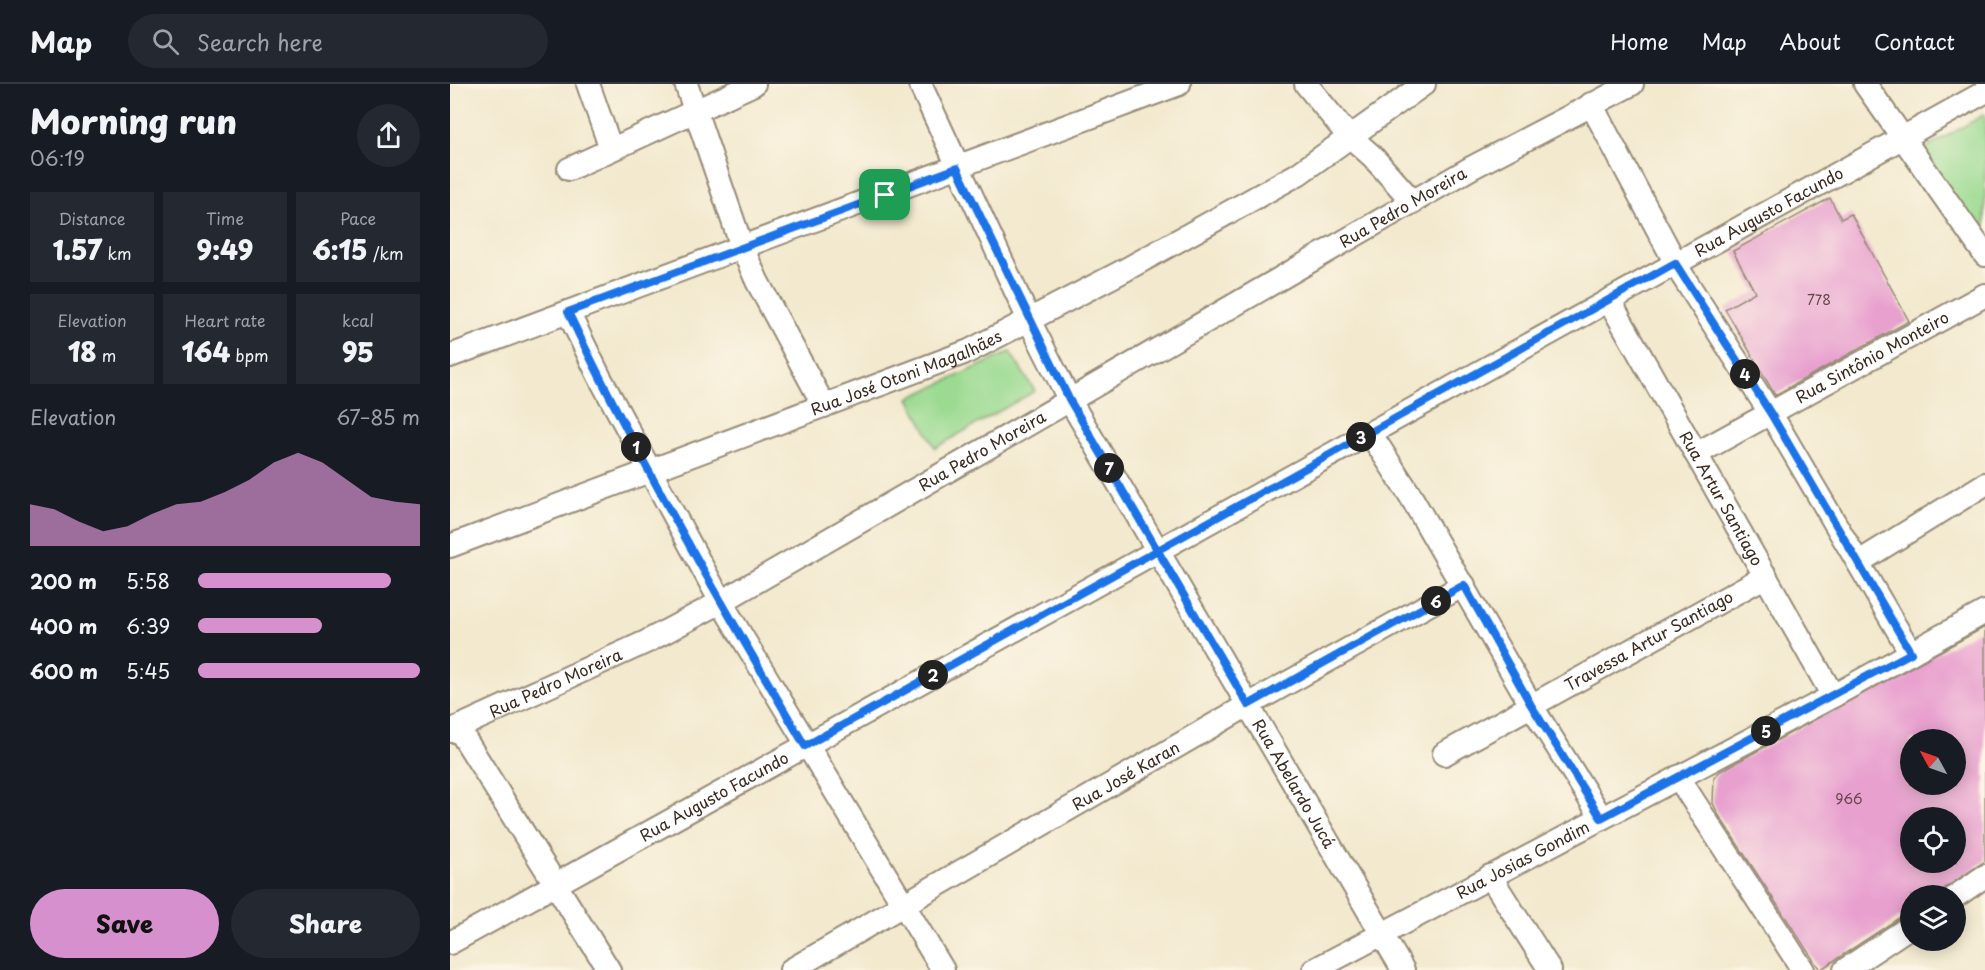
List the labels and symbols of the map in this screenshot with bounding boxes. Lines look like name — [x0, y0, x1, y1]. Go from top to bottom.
street label: Rua Pedro Moreira — [1334, 160, 1470, 253]
street label: Rua Augusto Facundo — [1690, 160, 1847, 262]
pin — [859, 169, 910, 220]
house number: 778 — [1807, 289, 1831, 310]
street label: Rua Sintônio Monteiro — [1791, 304, 1953, 408]
street label: Rua José Otoni Magalhães — [807, 323, 1006, 421]
pin: 4 — [1730, 359, 1760, 389]
street label: Rua Pedro Moreira — [914, 404, 1050, 496]
pin: 3 — [1346, 422, 1376, 452]
street label: Rua Artur Santiago — [1674, 426, 1770, 570]
pin: 1 — [621, 432, 651, 462]
pin: 7 — [1094, 453, 1124, 483]
street label: Travessa Artur Santiago — [1560, 584, 1737, 696]
pin: 6 — [1421, 586, 1451, 616]
street label: Rua Pedro Moreira — [485, 642, 625, 723]
pin: 2 — [918, 660, 948, 690]
street label: Rua Abelardo Jucá — [1248, 714, 1342, 852]
pin: 5 — [1751, 716, 1781, 746]
north arrow — [1900, 729, 1966, 795]
street label: Rua José Karan — [1067, 734, 1183, 816]
street label: Rua Augusto Facundo — [635, 745, 792, 847]
house number: 966 — [1835, 788, 1863, 809]
street label: Rua Josias Gondim — [1451, 814, 1593, 904]

